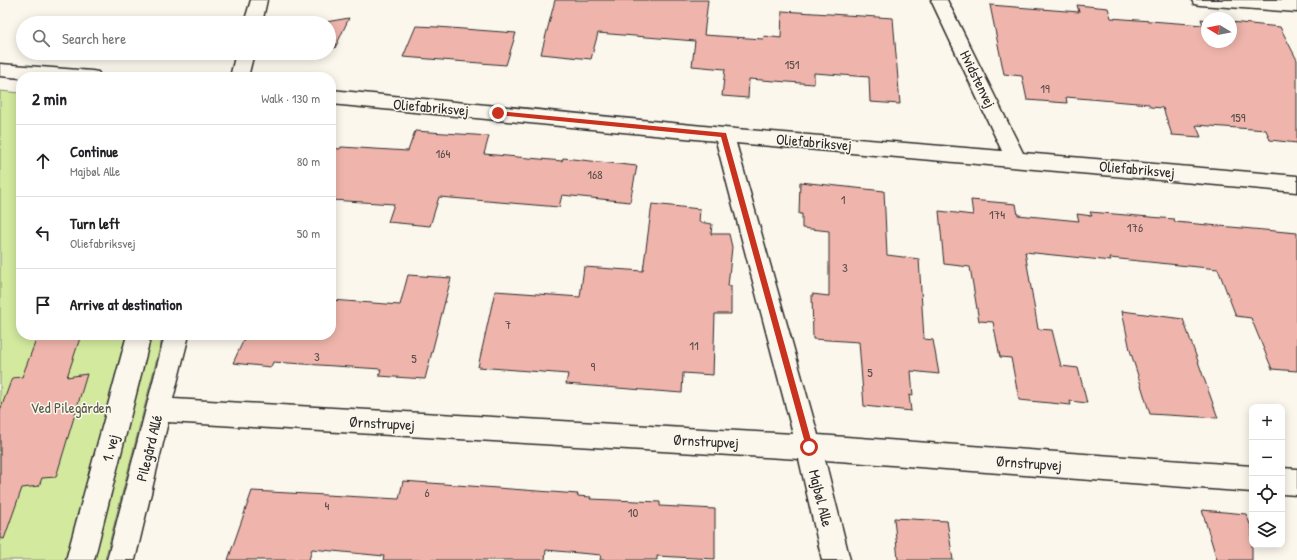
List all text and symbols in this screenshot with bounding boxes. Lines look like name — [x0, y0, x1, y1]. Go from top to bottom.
north arrow — [1201, 12, 1237, 48]
search box — [16, 16, 336, 60]
icon: search — [30, 27, 52, 49]
text: Search here — [62, 28, 126, 49]
street label: Hvidstenvej — [955, 47, 1001, 111]
house number: 151 — [785, 55, 800, 73]
house number: 19 — [1040, 79, 1050, 97]
text: 2 min — [32, 87, 67, 110]
text: Walk · 130 m — [261, 89, 320, 107]
street label: Oliefabriksvej — [392, 93, 470, 121]
route end — [489, 104, 507, 122]
house number: 159 — [1231, 108, 1246, 126]
street label: Oliefabriksvej — [775, 128, 853, 156]
text: Continue — [70, 141, 118, 162]
house number: 164 — [436, 144, 451, 162]
icon: ahead — [32, 150, 54, 172]
text: 80 m — [297, 152, 320, 170]
street label: Oliefabriksvej — [1098, 155, 1176, 183]
text: Majbøl Alle — [70, 162, 120, 180]
house number: 168 — [587, 165, 603, 183]
house number: 1 — [841, 190, 846, 208]
house number: 174 — [989, 205, 1005, 223]
text: Turn left — [70, 213, 120, 234]
house number: 176 — [1127, 218, 1143, 236]
icon: left — [32, 222, 54, 244]
text: 50 m — [297, 224, 320, 242]
text: Oliefabriksvej — [70, 234, 136, 252]
house number: 3 — [842, 258, 848, 276]
icon: arrive — [32, 294, 54, 316]
text: Arrive at destination — [70, 294, 182, 315]
house number: 7 — [505, 315, 511, 333]
house number: 11 — [689, 336, 699, 354]
house number: 3 — [314, 347, 320, 365]
house number: 5 — [411, 349, 417, 367]
house number: 9 — [591, 357, 596, 375]
house number: 5 — [867, 363, 873, 381]
park label: Ved Pilegården — [30, 397, 112, 418]
map controls — [1249, 404, 1285, 548]
button: + — [1249, 404, 1285, 440]
street label: Ørnstrupvej — [349, 411, 415, 435]
street label: Pilegård Allé — [131, 412, 167, 483]
street label: Ørnstrupvej — [673, 429, 739, 453]
street label: 1. vej — [96, 432, 124, 464]
route start — [800, 438, 818, 456]
button: − — [1249, 440, 1285, 476]
street label: Ørnstrupvej — [995, 450, 1063, 476]
street label: Majbøl Alle — [804, 467, 838, 529]
button: locate — [1249, 476, 1285, 512]
house number: 6 — [424, 483, 430, 501]
house number: 4 — [325, 496, 330, 514]
house number: 10 — [628, 503, 638, 521]
button: layers — [1249, 512, 1285, 548]

